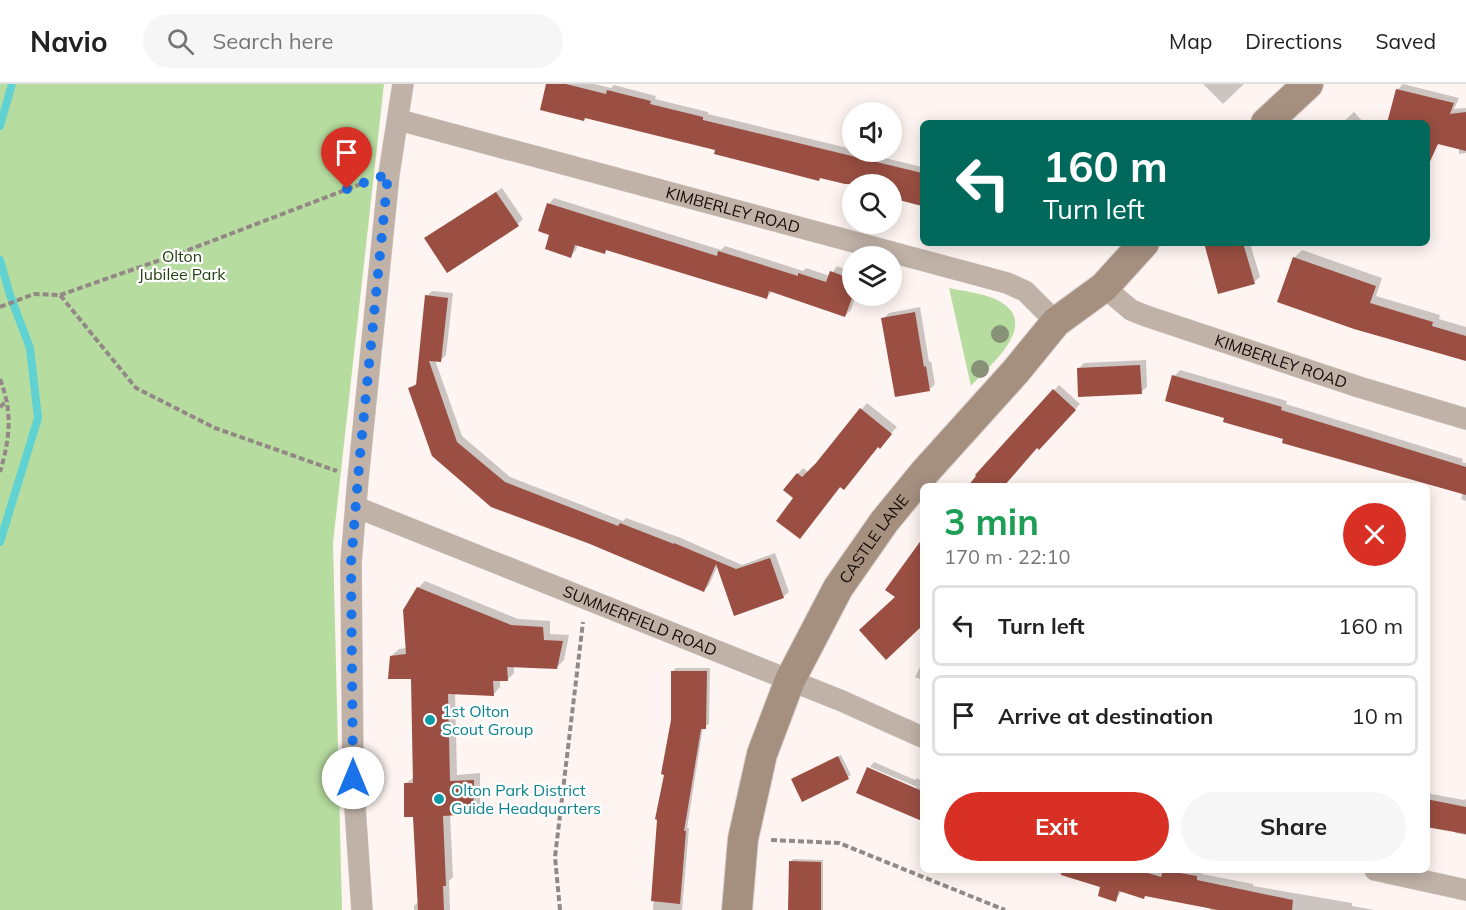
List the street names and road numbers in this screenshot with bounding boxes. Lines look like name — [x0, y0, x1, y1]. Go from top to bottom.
street label: KIMBERLEY ROAD — [664, 182, 803, 237]
street label: KIMBERLEY ROAD — [1212, 330, 1350, 392]
street label: CASTLE LANE — [834, 490, 913, 587]
street label: SUMMERFIELD ROAD — [560, 581, 720, 660]

